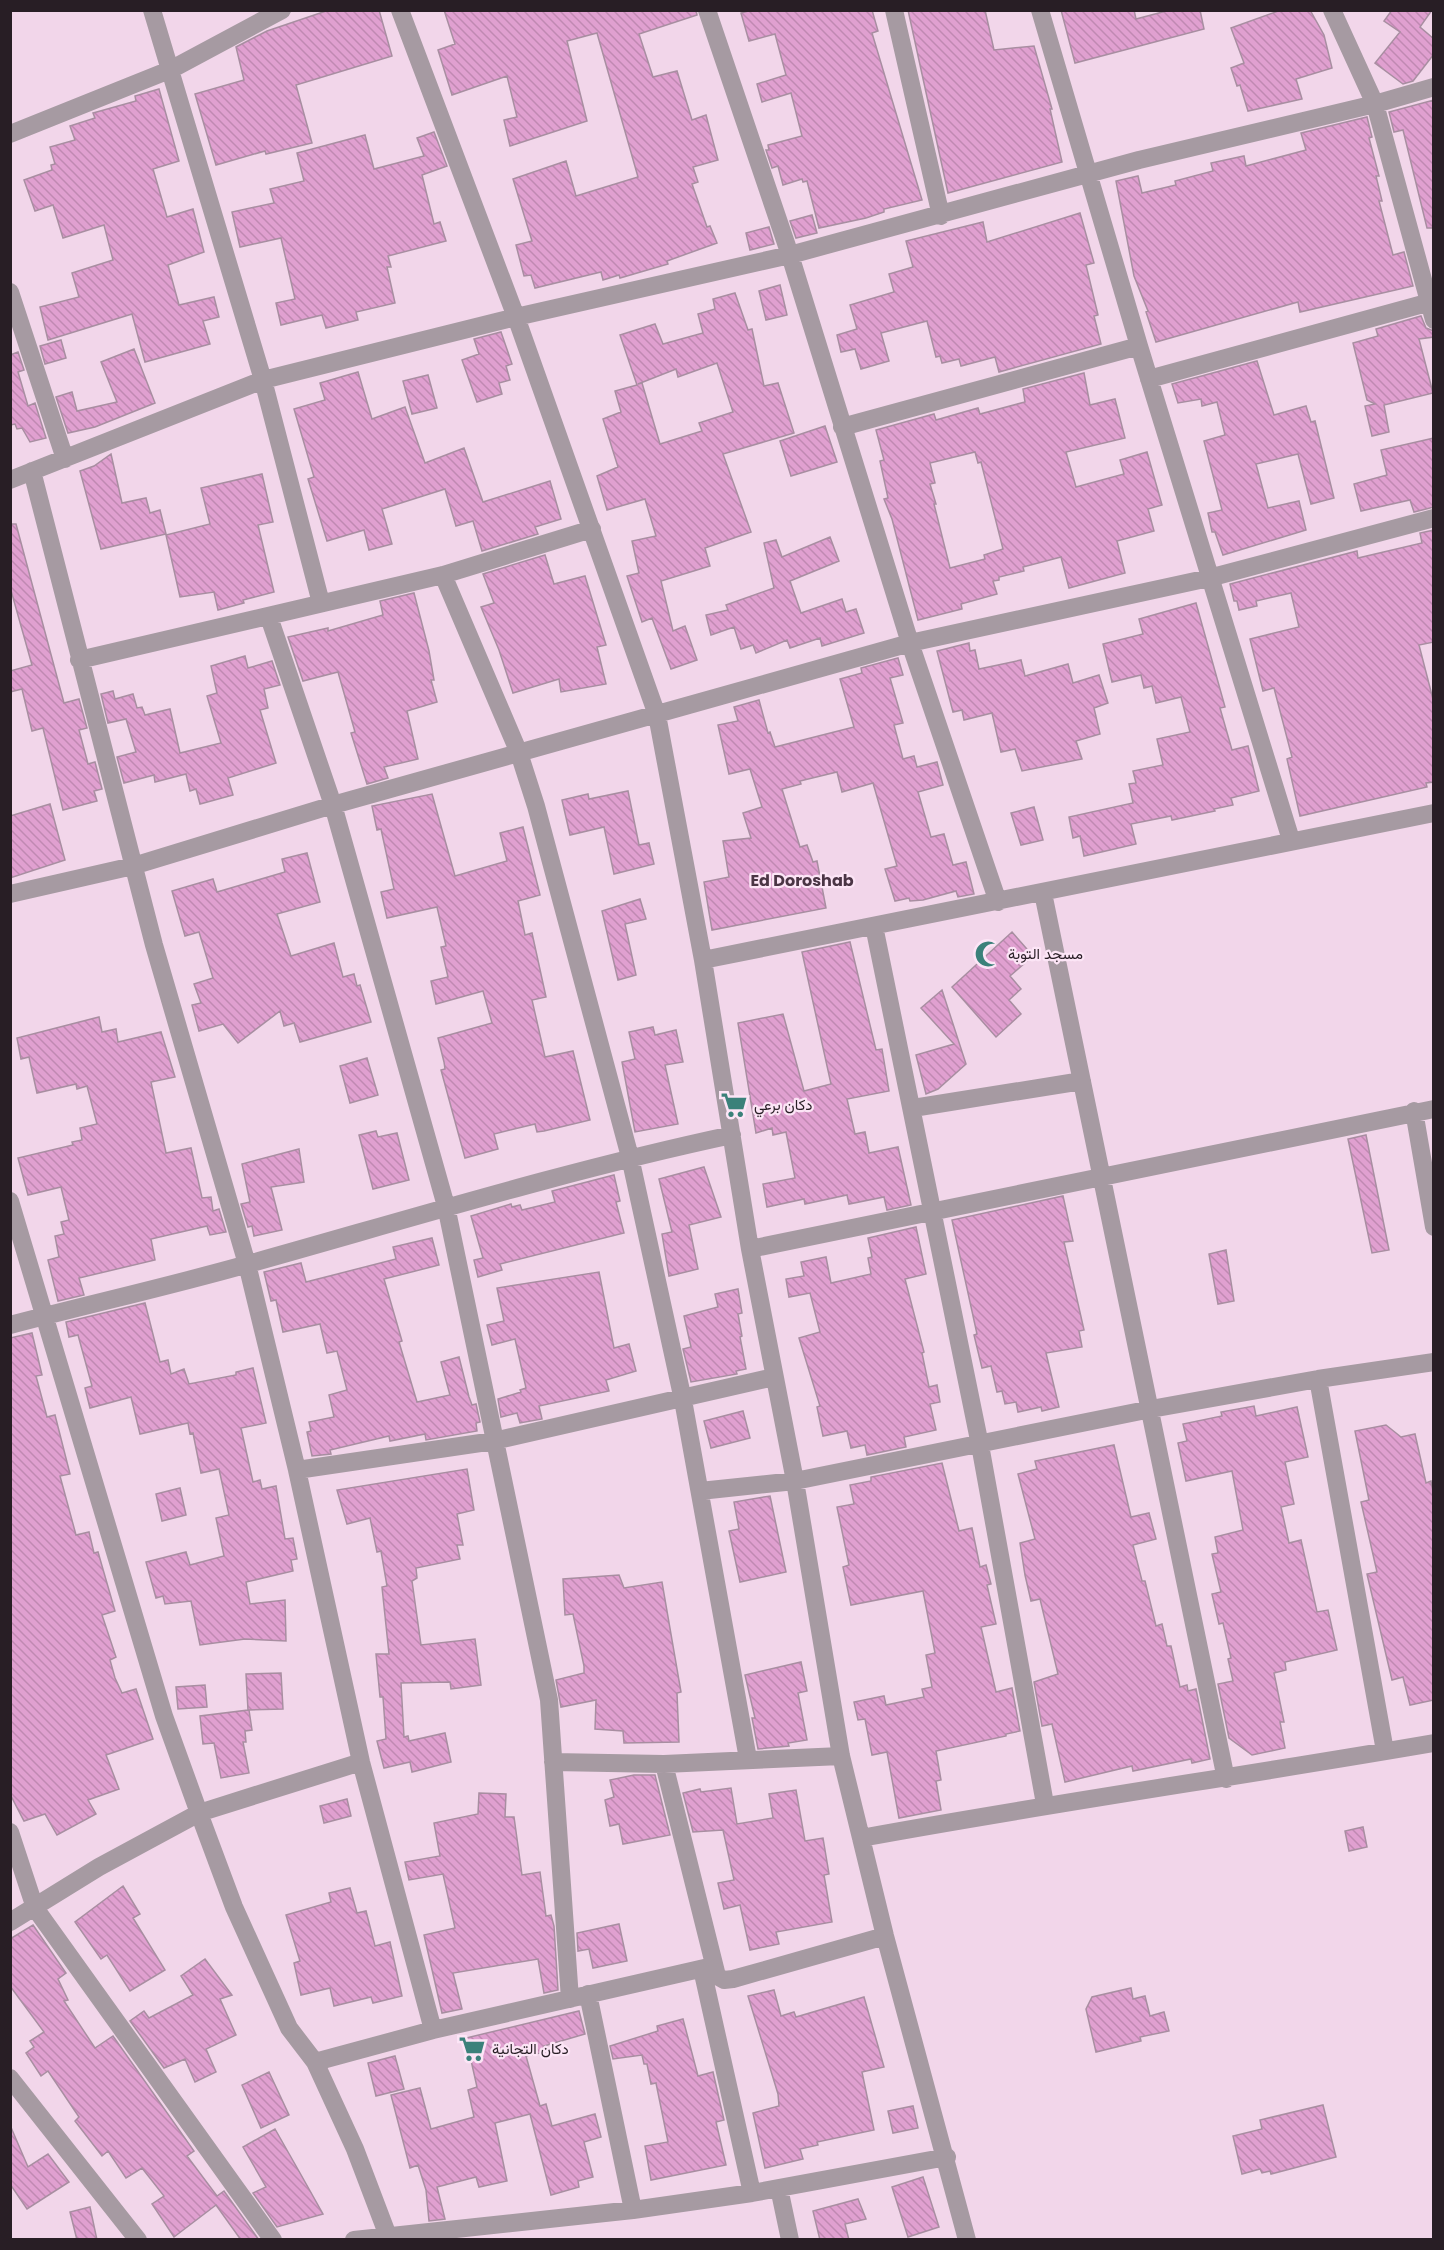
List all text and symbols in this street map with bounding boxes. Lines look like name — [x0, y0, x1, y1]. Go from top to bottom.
district label: Ed Doroshab — [750, 869, 854, 892]
mosque icon: مسجد التوبة — [973, 939, 1003, 969]
place label: مسجد التوبة — [1008, 943, 1083, 964]
supermarket icon: دكان برعي — [719, 1090, 749, 1120]
place label: دكان برعي — [754, 1094, 812, 1118]
supermarket icon: دكان التجانية — [457, 2034, 487, 2064]
place label: دكان التجانية — [492, 2038, 569, 2059]

